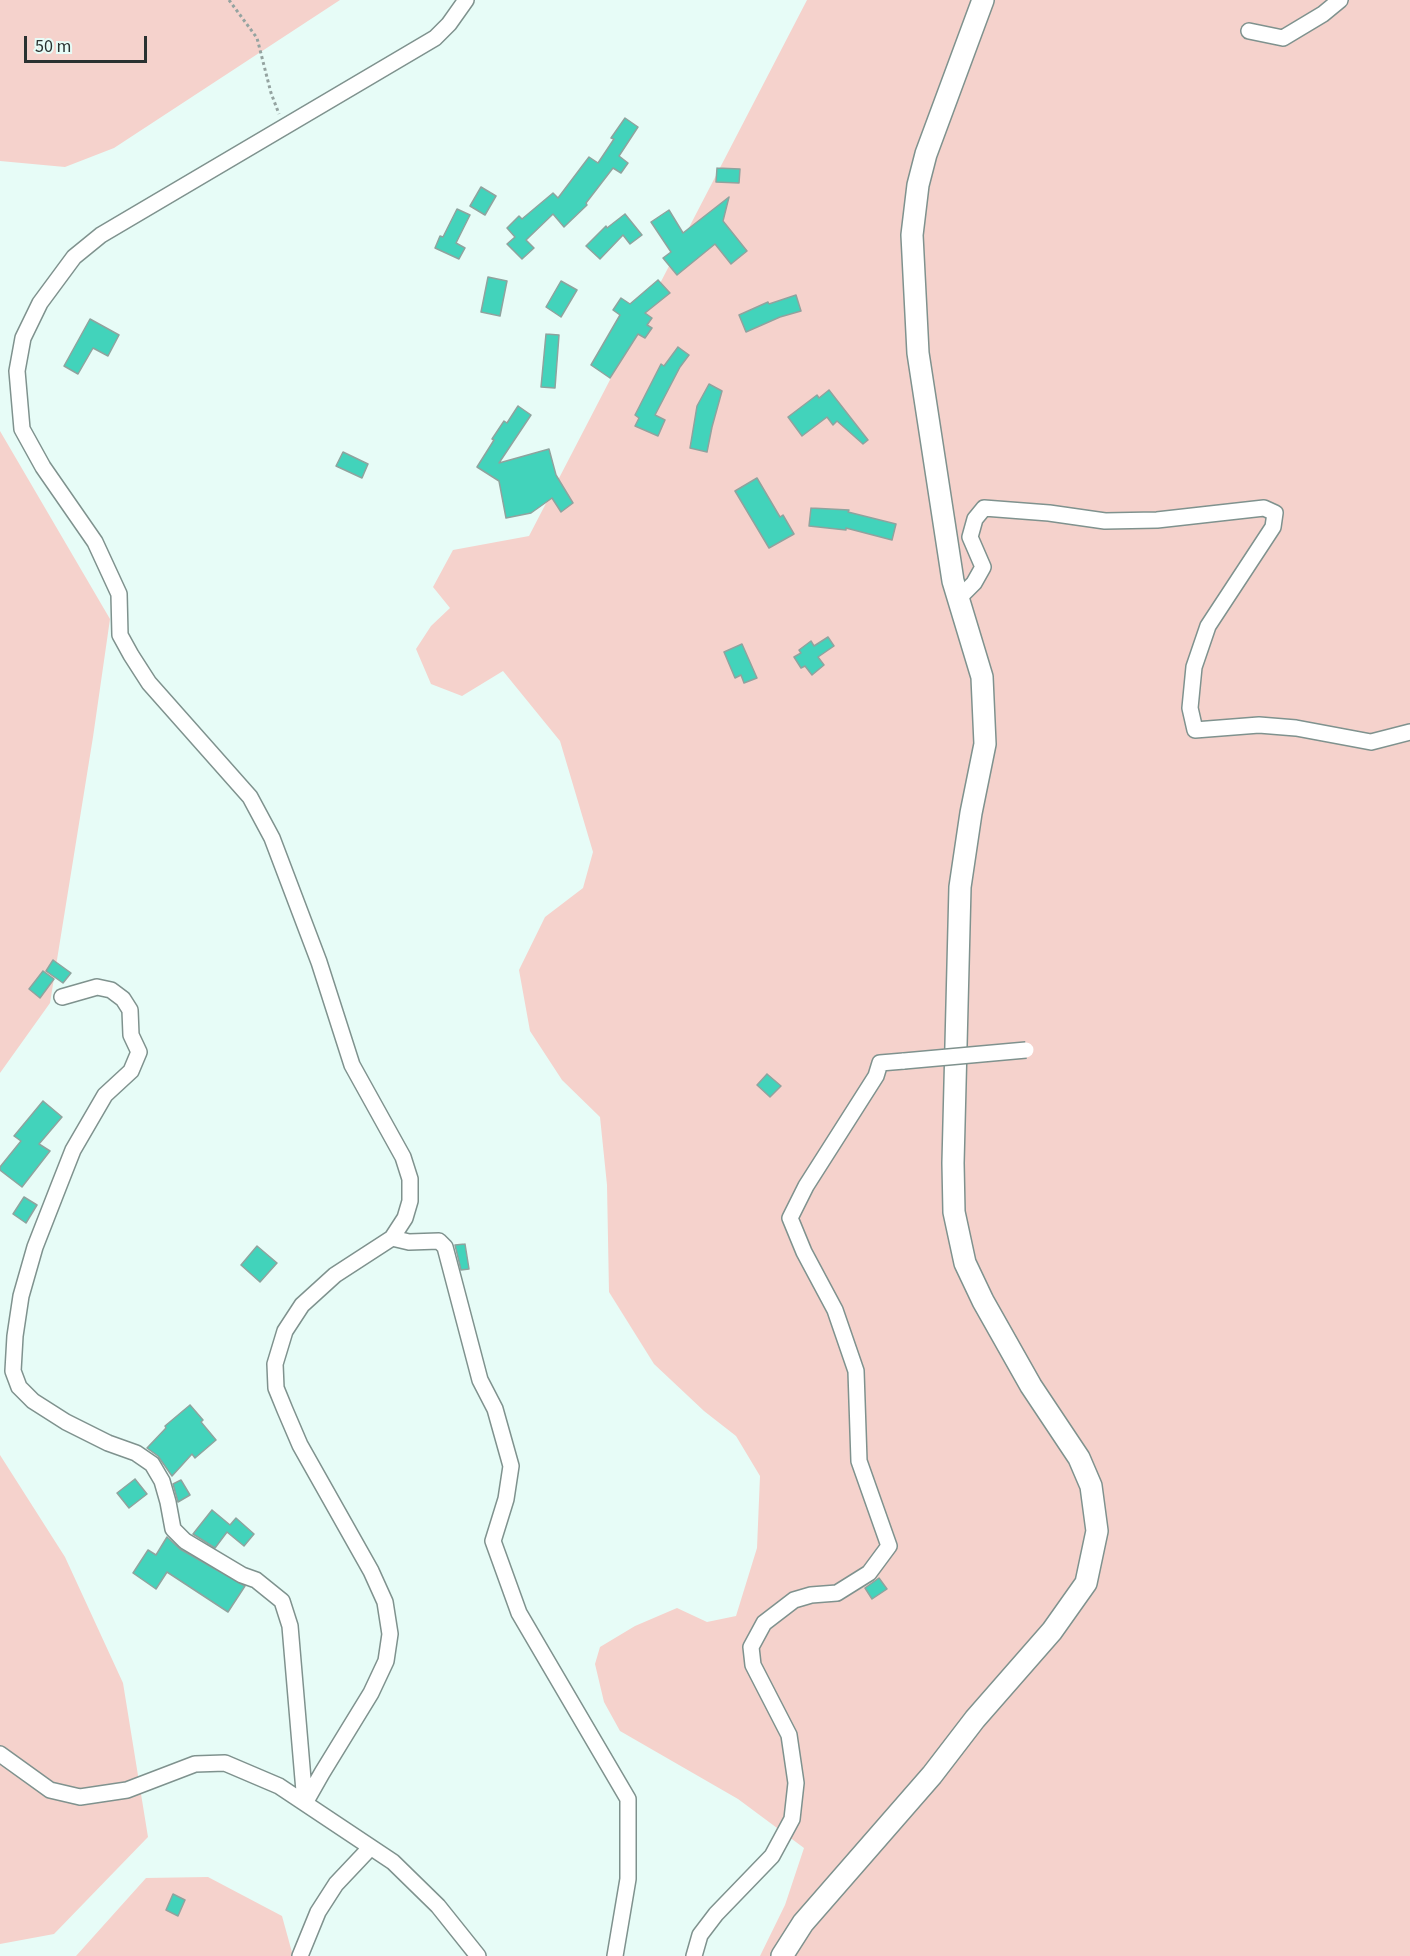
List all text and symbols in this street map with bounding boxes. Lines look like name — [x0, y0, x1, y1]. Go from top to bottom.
scale bar — [27, 24, 150, 62]
text: 50 m — [35, 34, 71, 59]

